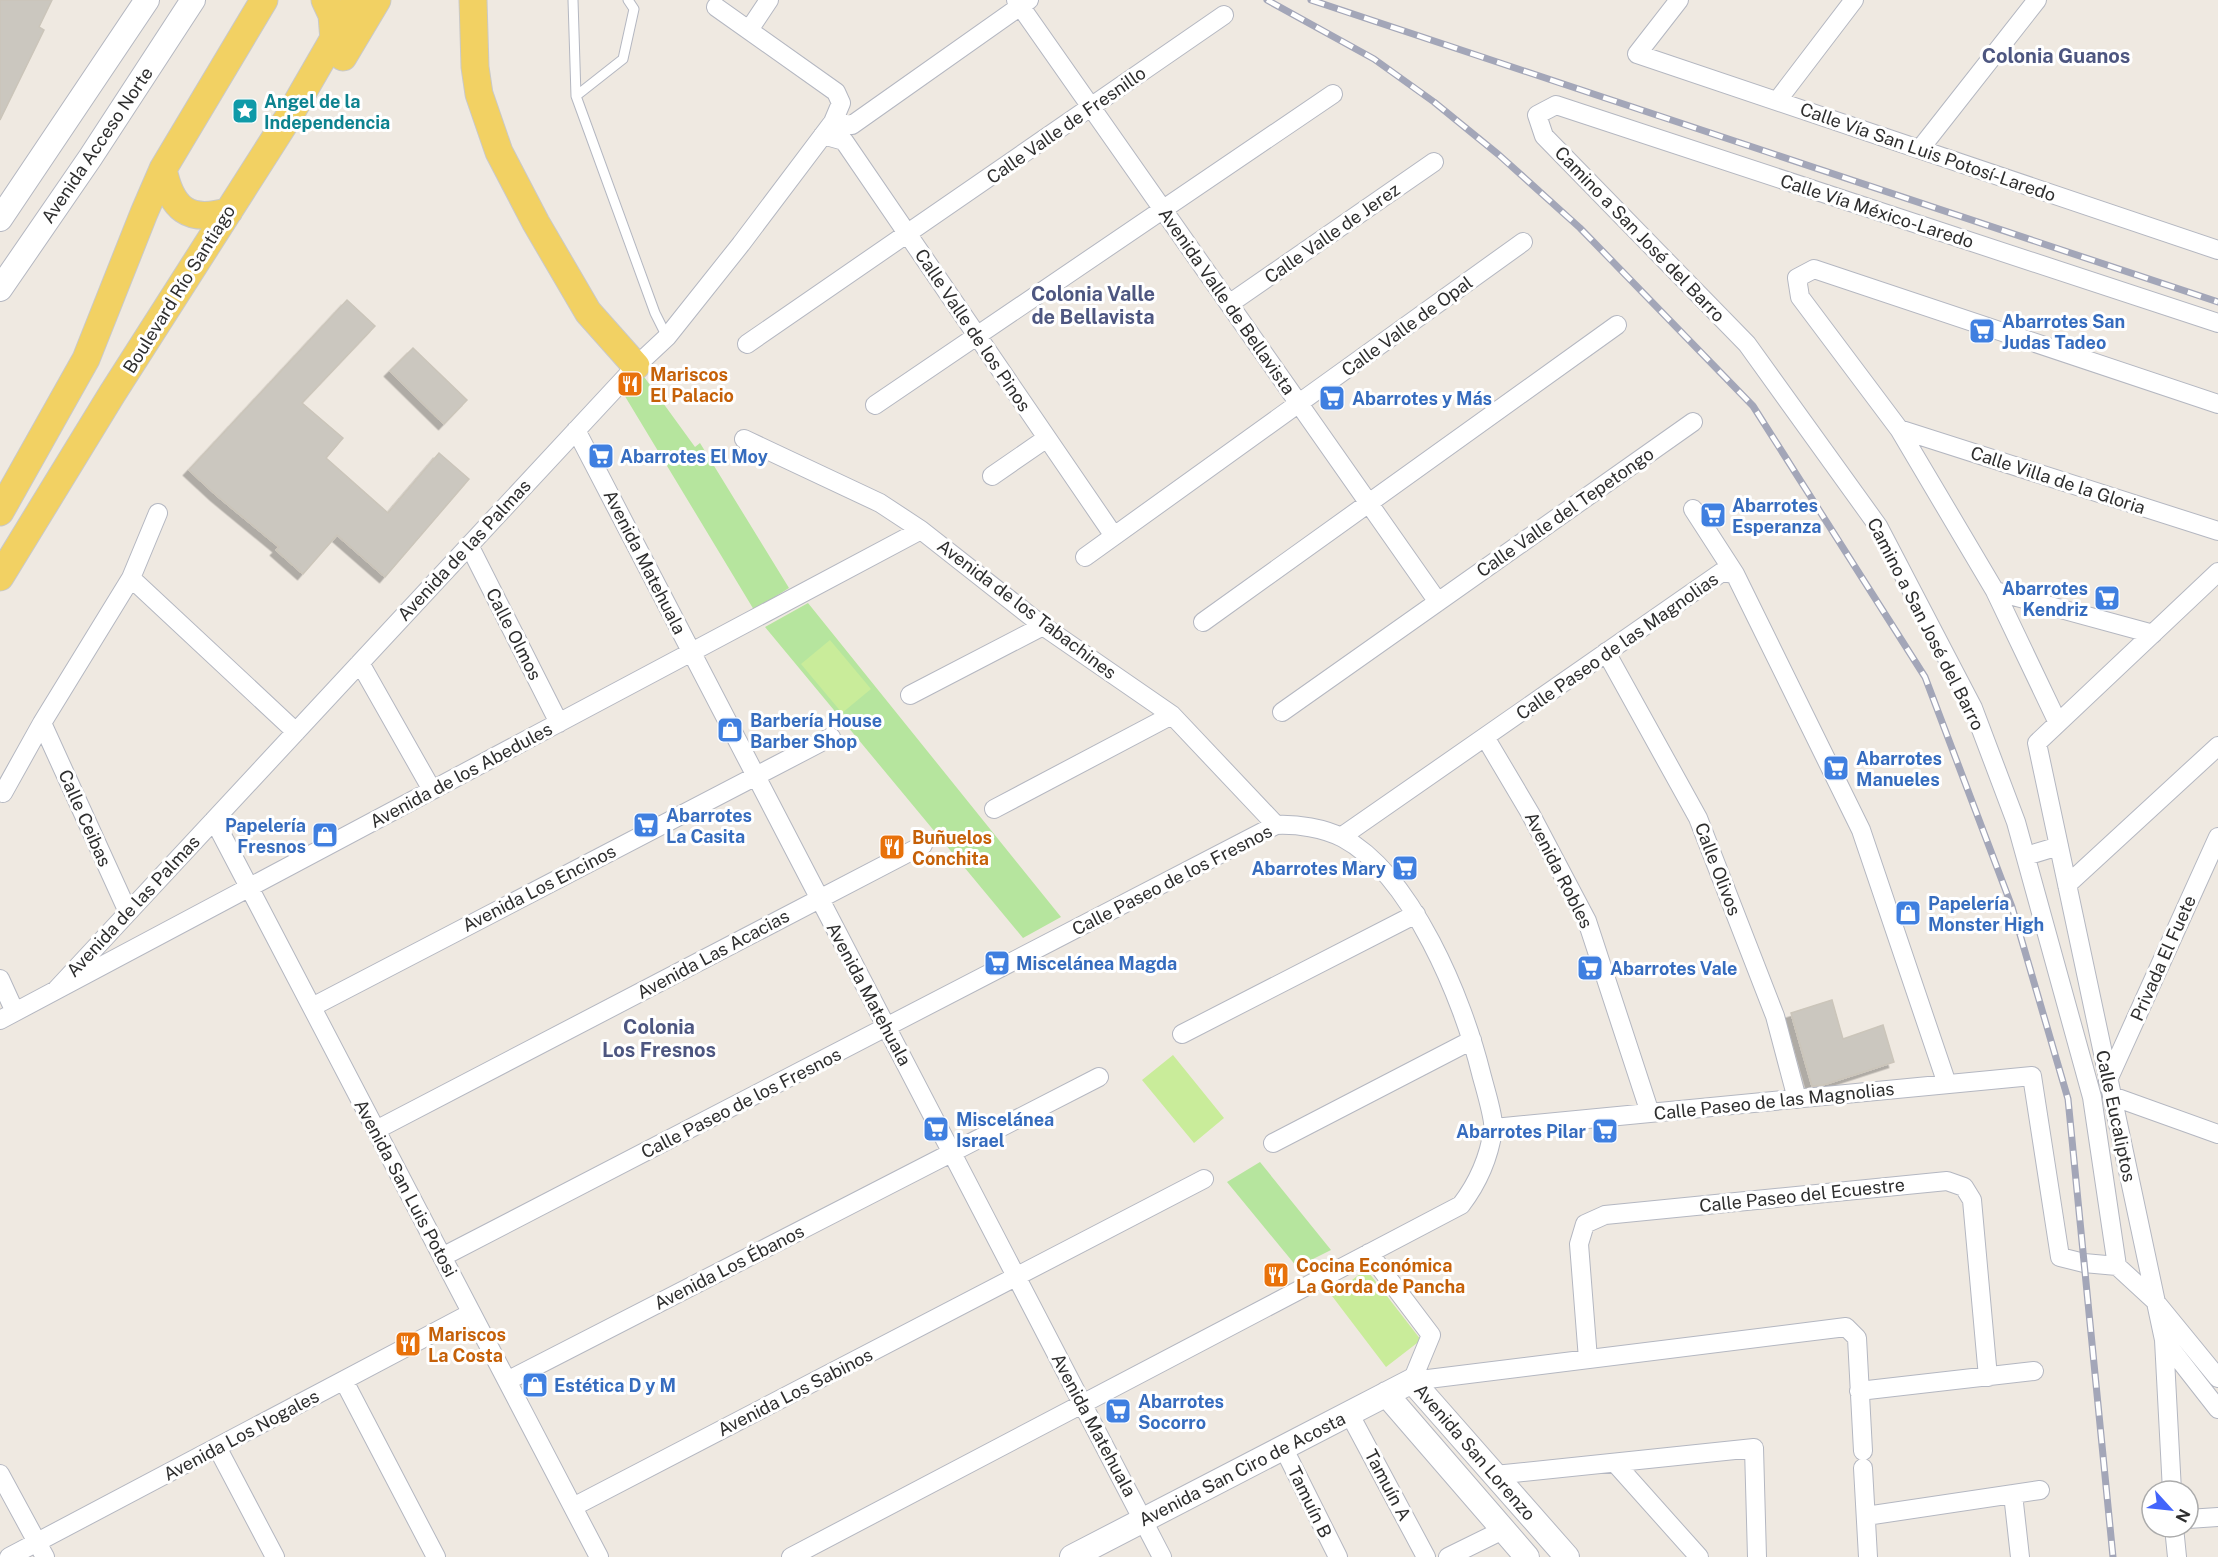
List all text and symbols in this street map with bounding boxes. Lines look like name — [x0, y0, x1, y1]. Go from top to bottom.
district label: Colonia Guanos — [1982, 44, 2130, 68]
street label: Calle Valle de Fresnillo — [982, 62, 1150, 188]
street label: Avenida Acceso Norte — [37, 63, 157, 227]
place label: Angel de la Independencia — [264, 91, 390, 133]
place icon: Angel de la Independencia — [230, 96, 260, 126]
street label: Calle Vía San Luis Potosí-Laredo — [1797, 98, 2059, 206]
street label: Camino a San José del Barro — [1551, 142, 1729, 326]
street label: Calle Vía México-Laredo — [1778, 170, 1976, 252]
street label: Calle Valle de Jerez — [1260, 179, 1404, 287]
street label: Boulevard Río Santiago — [119, 201, 239, 377]
street label: Avenida Valle de Bellavista — [1154, 204, 1300, 398]
street label: Calle Valle de los Pinos — [911, 245, 1035, 415]
street label: Calle Valle de Opal — [1338, 272, 1476, 380]
district label: Colonia Valle de Bellavista — [1031, 282, 1155, 329]
place label: Abarrotes San Judas Tadeo — [2002, 311, 2125, 353]
supermarket icon: Abarrotes San Judas Tadeo — [1967, 316, 1997, 346]
place label: Mariscos El Palacio — [650, 364, 734, 406]
restaurant icon: Mariscos El Palacio — [615, 369, 645, 399]
supermarket icon: Abarrotes y Más — [1317, 383, 1347, 413]
place label: Abarrotes y Más — [1352, 388, 1492, 409]
supermarket icon: Abarrotes El Moy — [586, 441, 616, 471]
street label: Calle Villa de la Gloria — [1968, 442, 2148, 518]
street label: Calle Valle del Tepetongo — [1472, 443, 1658, 581]
place label: Abarrotes El Moy — [620, 446, 768, 467]
street label: Avenida de las Palmas — [393, 475, 535, 625]
street label: Avenida Matehuala — [600, 486, 690, 638]
place label: Abarrotes Esperanza — [1732, 495, 1821, 537]
supermarket icon: Abarrotes Esperanza — [1698, 500, 1728, 530]
street label: Camino a San José del Barro — [1863, 514, 1989, 734]
street label: Avenida de los Tabachines — [933, 535, 1121, 683]
street label: Calle Paseo de las Magnolias — [1512, 568, 1722, 724]
place label: Abarrotes Kendriz — [2002, 578, 2088, 620]
supermarket icon: Abarrotes Kendriz — [2092, 583, 2122, 613]
street label: Calle Olmos — [482, 585, 546, 683]
place label: Barbería House Barber Shop — [750, 710, 882, 752]
shop icon: Barbería House Barber Shop — [715, 715, 745, 745]
street label: Avenida de los Abedules — [366, 718, 556, 832]
place label: Abarrotes Manueles — [1856, 748, 1942, 790]
supermarket icon: Abarrotes Manueles — [1821, 753, 1851, 783]
street label: Calle Ceibas — [54, 766, 116, 870]
place label: Abarrotes La Casita — [666, 805, 752, 847]
street label: Avenida Robles — [1521, 808, 1597, 932]
supermarket icon: Abarrotes La Casita — [631, 810, 661, 840]
place label: Papelería Fresnos — [225, 815, 306, 857]
shop icon: Papelería Fresnos — [310, 820, 340, 850]
street label: Calle Paseo de los Fresnos — [1068, 820, 1276, 940]
street label: Calle Olivos — [1691, 820, 1745, 918]
place label: Buñuelos Conchita — [912, 827, 992, 869]
street label: Avenida de las Palmas — [62, 831, 204, 981]
restaurant icon: Buñuelos Conchita — [877, 832, 907, 862]
street label: Avenida Los Encinos — [459, 840, 619, 936]
supermarket icon: Abarrotes Mary — [1390, 853, 1420, 883]
place label: Abarrotes Mary — [1252, 858, 1386, 879]
street label: Privada El Fuete — [2126, 892, 2200, 1024]
place label: Papelería Monster High — [1928, 893, 2044, 935]
shop icon: Papelería Monster High — [1893, 898, 1923, 928]
street label: Avenida Las Acacias — [633, 905, 793, 1003]
street label: Avenida Matehuala — [822, 919, 916, 1069]
supermarket icon: Miscelánea Magda — [982, 948, 1012, 978]
place label: Miscelánea Magda — [1016, 953, 1177, 974]
supermarket icon: Abarrotes Vale — [1575, 953, 1605, 983]
place label: Abarrotes Vale — [1610, 958, 1737, 979]
district label: Colonia Los Fresnos — [602, 1015, 716, 1062]
street label: Calle Paseo de los Fresnos — [637, 1043, 845, 1163]
street label: Calle Eucaliptos — [2092, 1048, 2140, 1184]
street label: Calle Paseo de las Magnolias — [1653, 1078, 1895, 1124]
street label: Avenida San Luis Potosi — [350, 1096, 462, 1280]
place label: Miscelánea Israel — [956, 1109, 1054, 1151]
supermarket icon: Miscelánea Israel — [921, 1114, 951, 1144]
supermarket icon: Abarrotes Pilar — [1590, 1116, 1620, 1146]
place label: Abarrotes Pilar — [1456, 1121, 1587, 1142]
street label: Calle Paseo del Ecuestre — [1698, 1174, 1906, 1216]
street label: Avenida Los Ébanos — [650, 1219, 807, 1314]
place label: Cocina Económica La Gorda de Pancha — [1296, 1255, 1465, 1297]
restaurant icon: Cocina Económica La Gorda de Pancha — [1261, 1260, 1291, 1290]
place label: Mariscos La Costa — [428, 1324, 506, 1366]
restaurant icon: Mariscos La Costa — [393, 1329, 423, 1359]
street label: Avenida Los Sabinos — [714, 1344, 876, 1440]
street label: Avenida Matehuala — [1047, 1350, 1141, 1500]
shop icon: Estética D y M — [520, 1370, 550, 1400]
place label: Estética D y M — [554, 1375, 676, 1396]
street label: Avenida San Lorenzo — [1410, 1380, 1540, 1524]
street label: Avenida Los Nogales — [160, 1385, 322, 1485]
place label: Abarrotes Socorro — [1138, 1391, 1224, 1433]
supermarket icon: Abarrotes Socorro — [1103, 1396, 1133, 1426]
street label: Avenida San Ciro de Acosta — [1135, 1408, 1349, 1530]
street label: Tamuín A — [1360, 1446, 1416, 1524]
street label: Tamuín B — [1284, 1463, 1336, 1541]
north arrow — [2140, 1479, 2200, 1539]
text: N — [2172, 1506, 2194, 1525]

